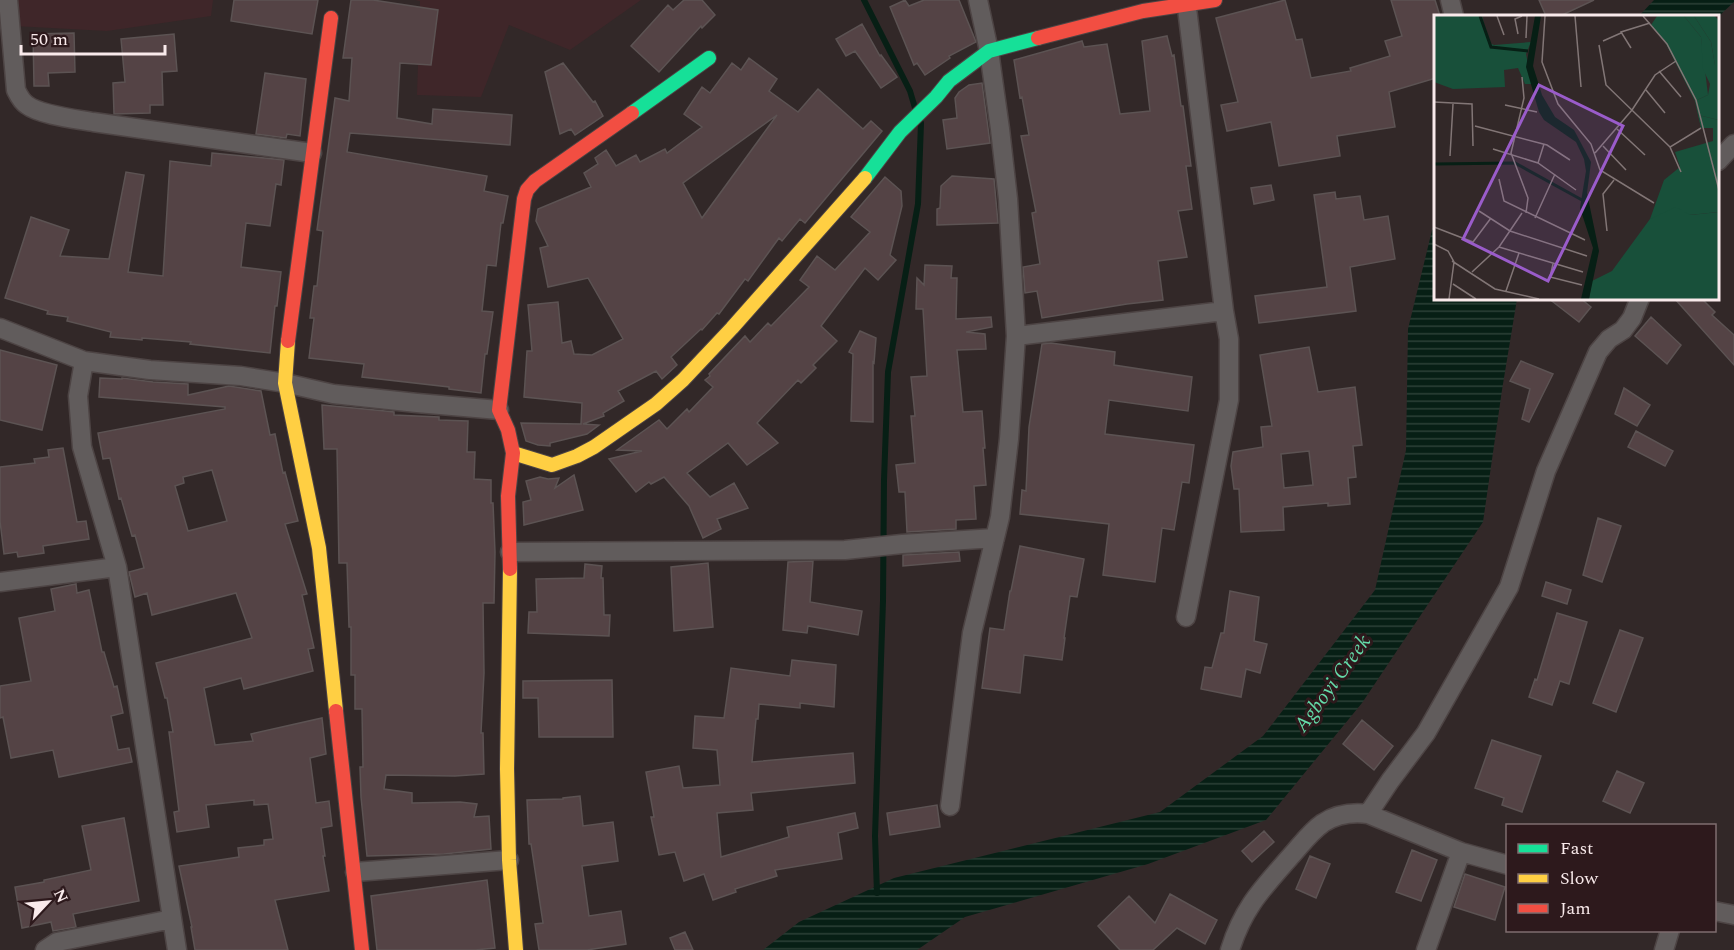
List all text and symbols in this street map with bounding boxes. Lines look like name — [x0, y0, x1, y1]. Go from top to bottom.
inset map — [1434, 15, 1719, 300]
scale bar — [21, 18, 165, 56]
text: 50 m — [30, 26, 68, 53]
water label: Agboyi Creek — [1286, 628, 1379, 740]
legend — [1506, 824, 1716, 932]
text: Fast — [1560, 835, 1593, 862]
text: Slow — [1560, 865, 1599, 892]
north arrow — [18, 872, 78, 932]
text: N — [47, 885, 74, 907]
text: Jam — [1560, 895, 1591, 922]

